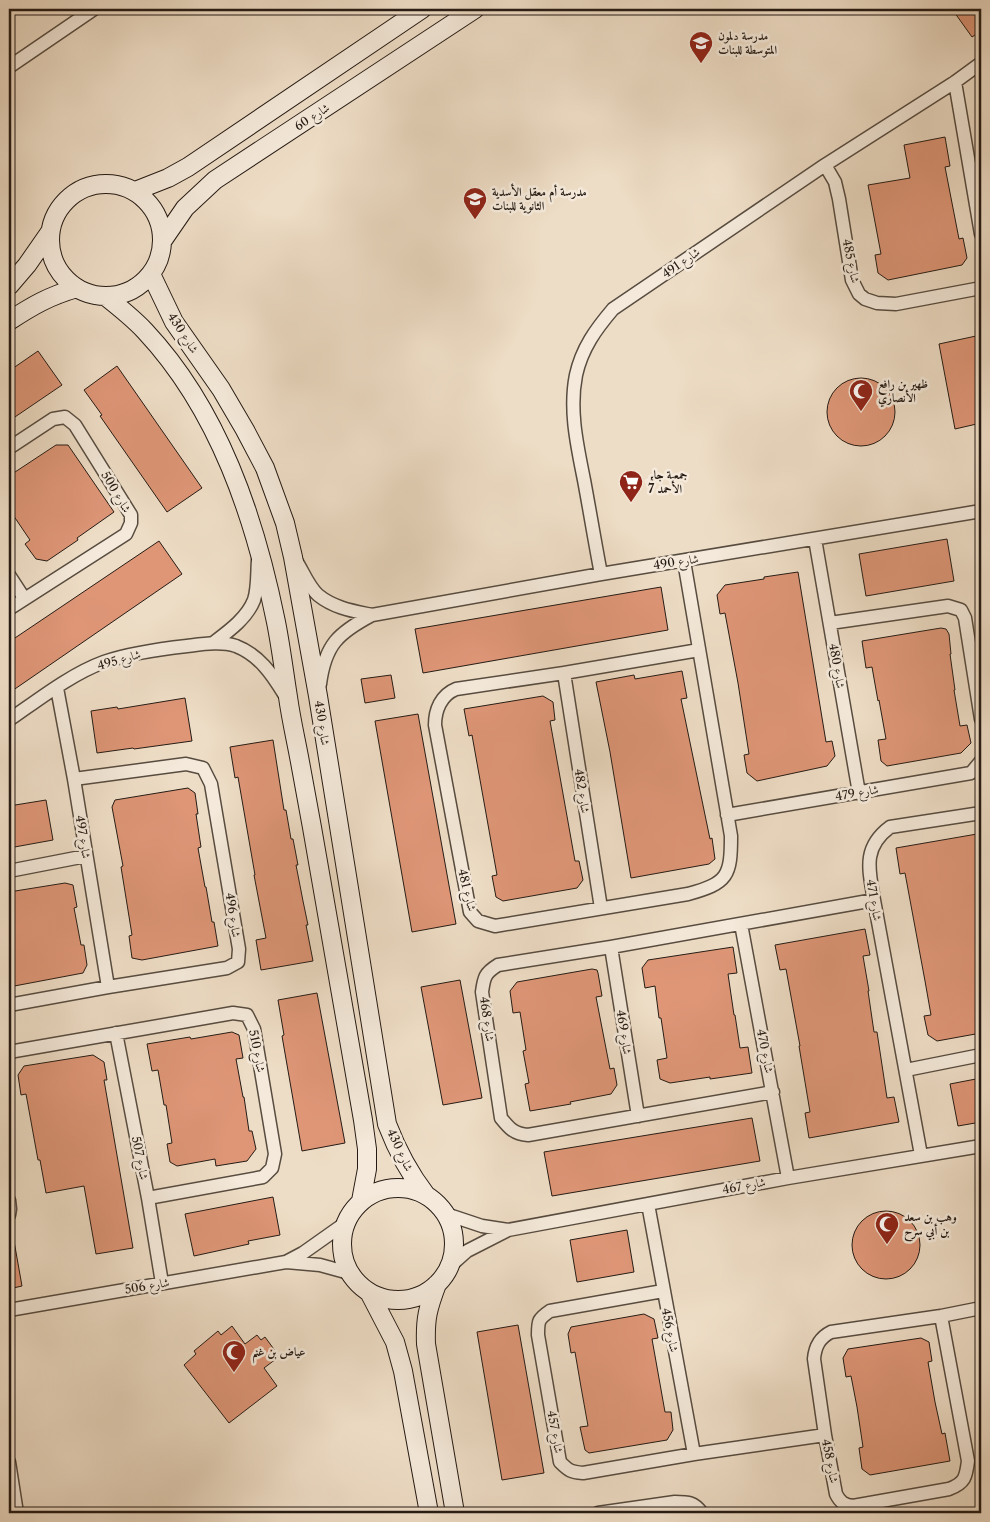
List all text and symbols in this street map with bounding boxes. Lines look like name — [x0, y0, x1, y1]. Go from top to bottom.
place label: مدرسة دلمون المتوسطة للبنات — [718, 28, 778, 58]
school or university icon: مدرسة دلمون المتوسطة للبنات — [688, 30, 714, 64]
street label: شارع 60 — [291, 100, 334, 137]
place label: مدرسة أم معقل الأسدية الثانوية للبنات — [492, 183, 587, 214]
school or university icon: مدرسة أم معقل الأسدية الثانوية للبنات — [462, 186, 488, 220]
street label: شارع 485 — [836, 238, 863, 285]
street label: شارع 491 — [659, 244, 705, 284]
street label: شارع 430 — [161, 310, 202, 358]
place label: ظهير بن رافع الأنصاري — [878, 376, 928, 408]
mosque icon: ظهير بن رافع الأنصاري — [848, 378, 874, 412]
place label: جمعية جابر الأحمد 7 — [646, 467, 687, 496]
street label: شارع 500 — [95, 468, 135, 517]
supermarket icon: جمعية جابر الأحمد 7 — [618, 469, 644, 503]
street label: شارع 490 — [652, 551, 700, 576]
street label: شارع 480 — [822, 642, 849, 691]
street label: شارع 495 — [95, 646, 144, 677]
street label: شارع 430 — [308, 699, 333, 747]
street label: شارع 482 — [568, 768, 593, 815]
street label: شارع 479 — [834, 781, 881, 808]
street label: شارع 497 — [69, 814, 94, 861]
street label: شارع 481 — [451, 867, 480, 914]
street label: شارع 471 — [860, 878, 886, 923]
street label: شارع 496 — [219, 892, 244, 939]
street label: شارع 468 — [473, 996, 498, 1043]
street label: شارع 469 — [610, 1009, 635, 1056]
street label: شارع 510 — [242, 1028, 269, 1074]
street label: شارع 470 — [750, 1028, 777, 1075]
street label: شارع 430 — [380, 1126, 417, 1175]
street label: شارع 507 — [125, 1135, 152, 1182]
street label: شارع 467 — [721, 1174, 768, 1201]
place label: وهب بن سعد بن أبي سرح — [904, 1209, 957, 1242]
mosque icon: وهب بن سعد بن أبي سرح — [874, 1211, 900, 1245]
street label: شارع 506 — [123, 1274, 171, 1301]
street label: شارع 456 — [655, 1307, 682, 1354]
mosque icon: عياض بن غنم — [221, 1339, 247, 1373]
place label: عياض بن غنم — [252, 1344, 306, 1364]
street label: شارع 457 — [540, 1409, 567, 1455]
street label: شارع 458 — [815, 1438, 842, 1485]

